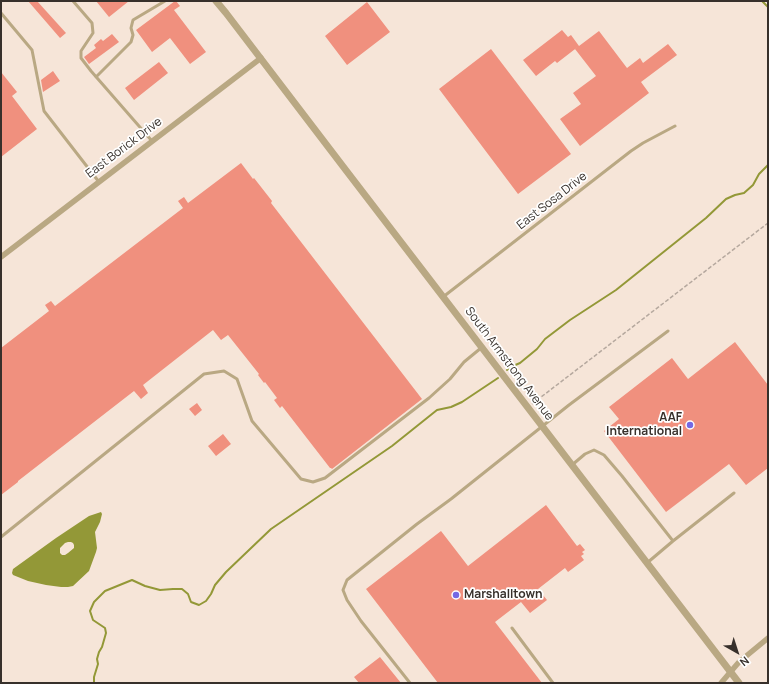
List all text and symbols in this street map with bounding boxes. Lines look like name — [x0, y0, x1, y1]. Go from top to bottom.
street label: East Borick Drive — [83, 115, 165, 181]
street label: East Sosa Drive — [514, 169, 590, 233]
street label: South Armstrong Avenue — [462, 304, 556, 424]
place label: AAF International — [606, 411, 682, 439]
marker: AAF International — [685, 420, 695, 430]
place label: Marshalltown — [464, 588, 543, 602]
marker: Marshalltown — [451, 590, 461, 600]
north arrow — [717, 632, 757, 672]
text: N — [737, 653, 753, 670]

